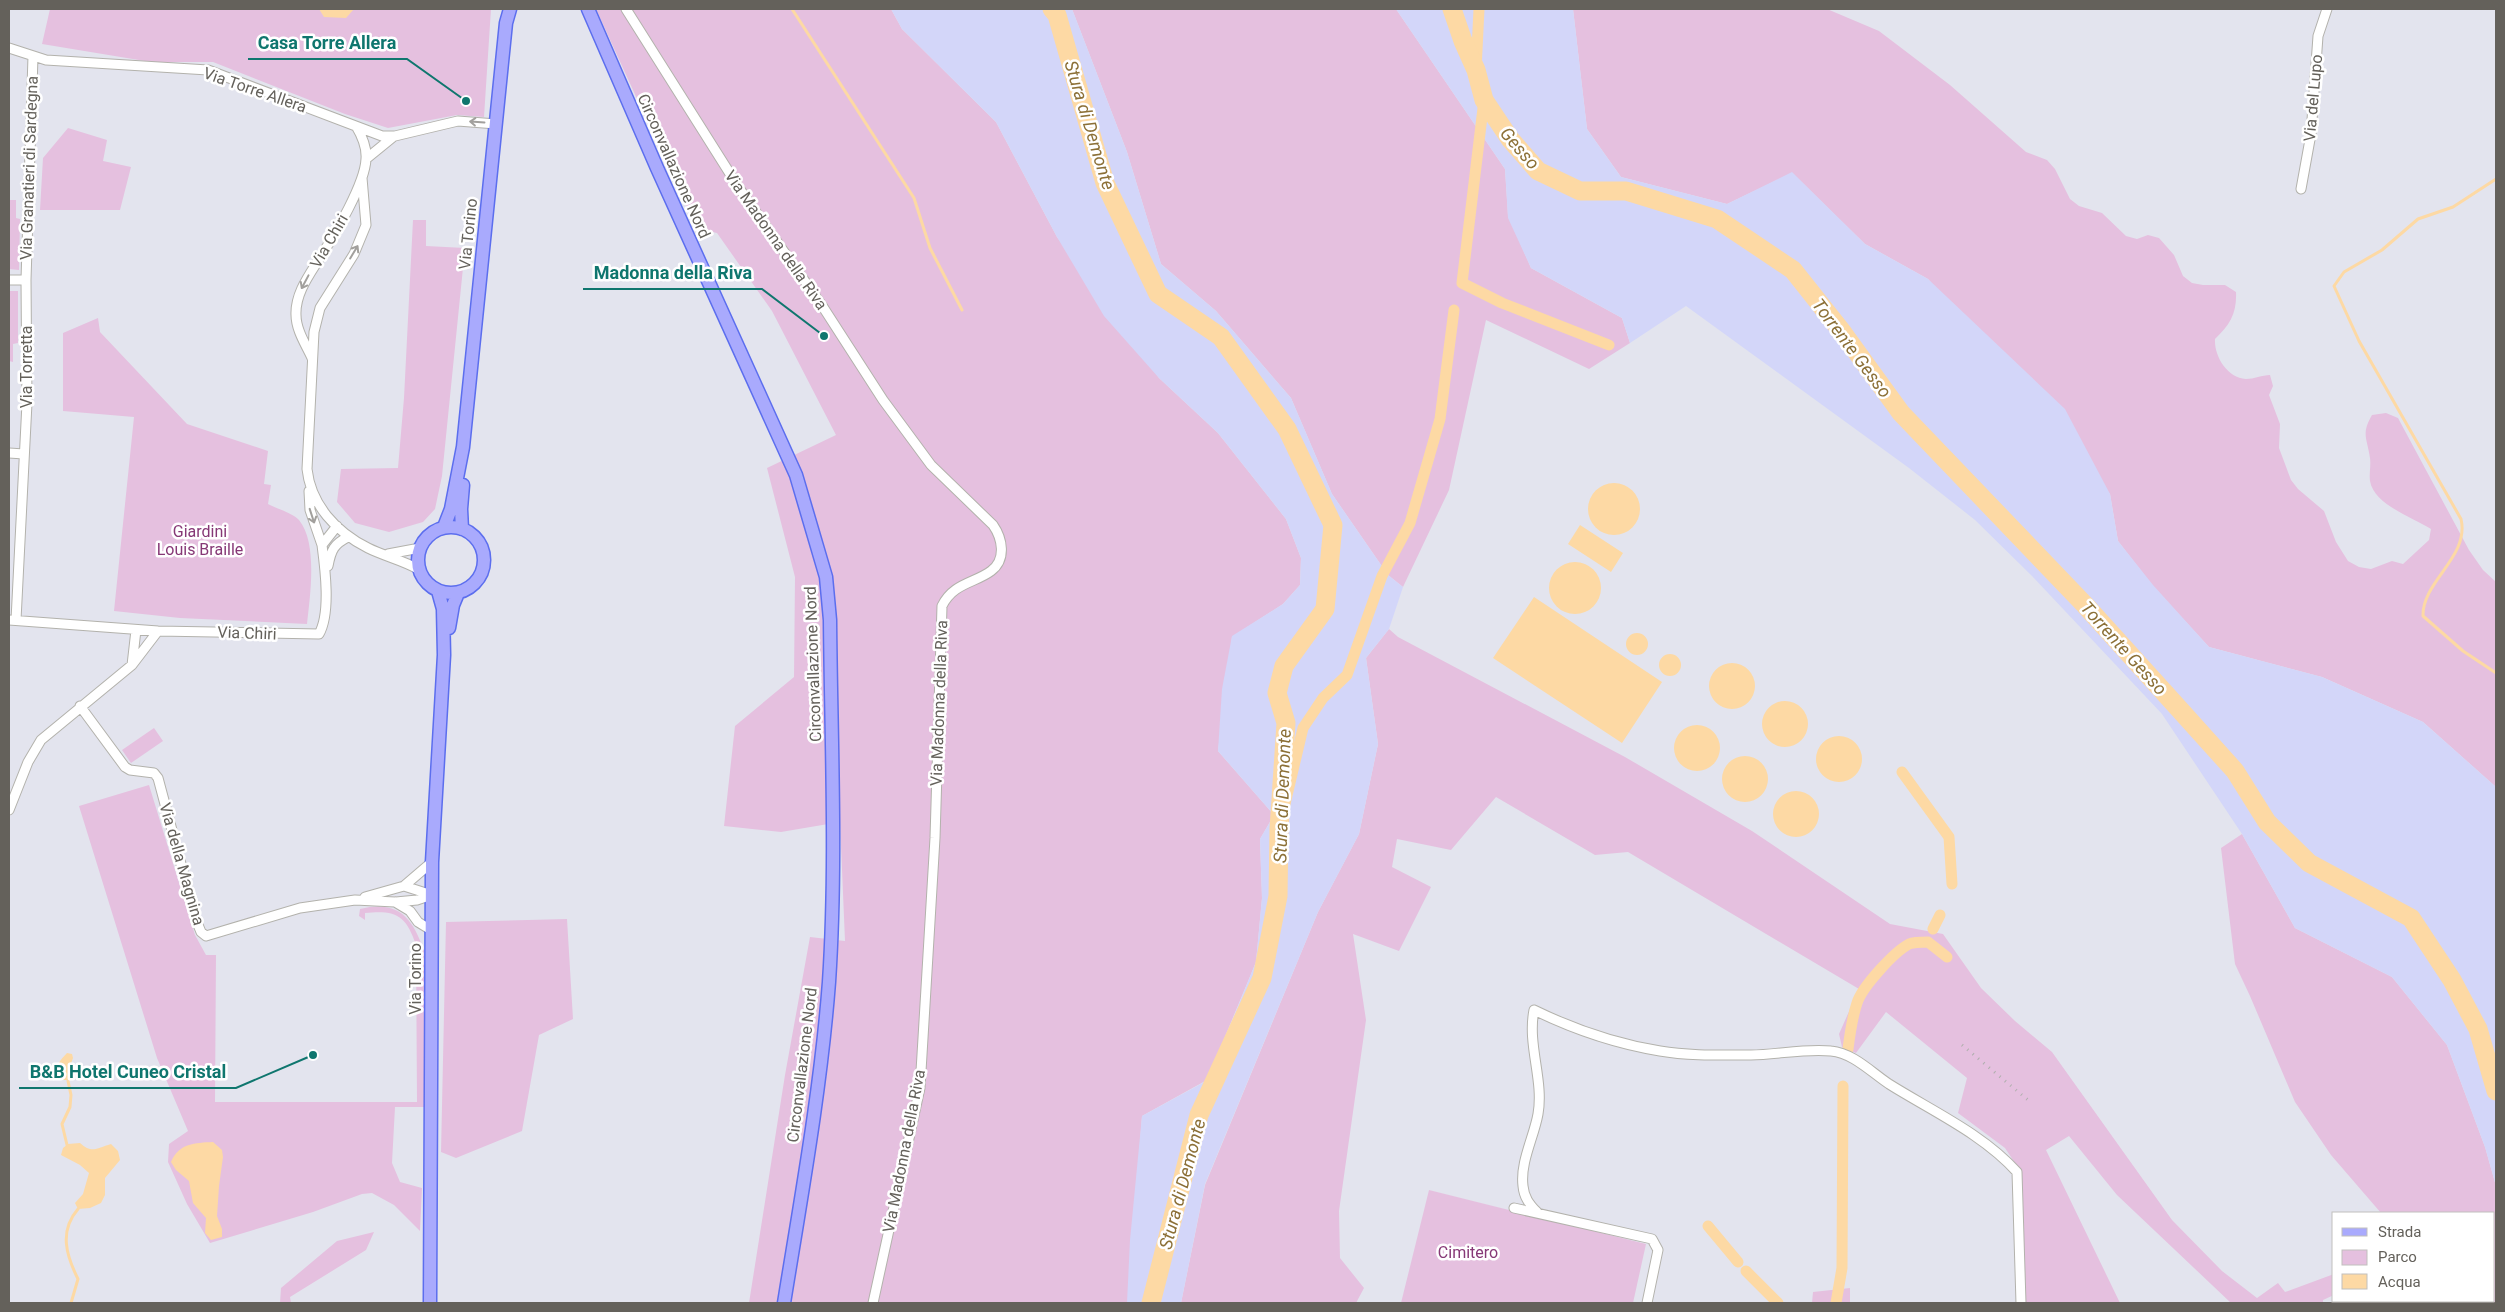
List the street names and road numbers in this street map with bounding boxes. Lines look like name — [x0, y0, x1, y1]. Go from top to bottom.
street label: Via del Lupo — [2300, 54, 2326, 142]
street label: Via Torre Allera — [201, 63, 309, 117]
street label: Via Granatieri di Sardegna — [16, 76, 42, 260]
street label: Circonvallazione Nord — [634, 91, 714, 241]
street label: Via Madonna della Riva — [721, 167, 831, 313]
street label: Via Torino — [455, 197, 481, 271]
street label: Via Chiri — [306, 211, 352, 271]
street label: Via Torretta — [17, 326, 36, 408]
street label: Circonvallazione Nord — [801, 586, 825, 742]
street label: Via Madonna della Riva — [927, 620, 951, 786]
street label: Via Chiri — [217, 622, 277, 644]
street label: Via della Magnina — [155, 801, 209, 927]
street label: Via Torino — [406, 943, 425, 1015]
street label: Circonvallazione Nord — [783, 987, 821, 1143]
street label: Via Madonna della Riva — [879, 1068, 929, 1234]

